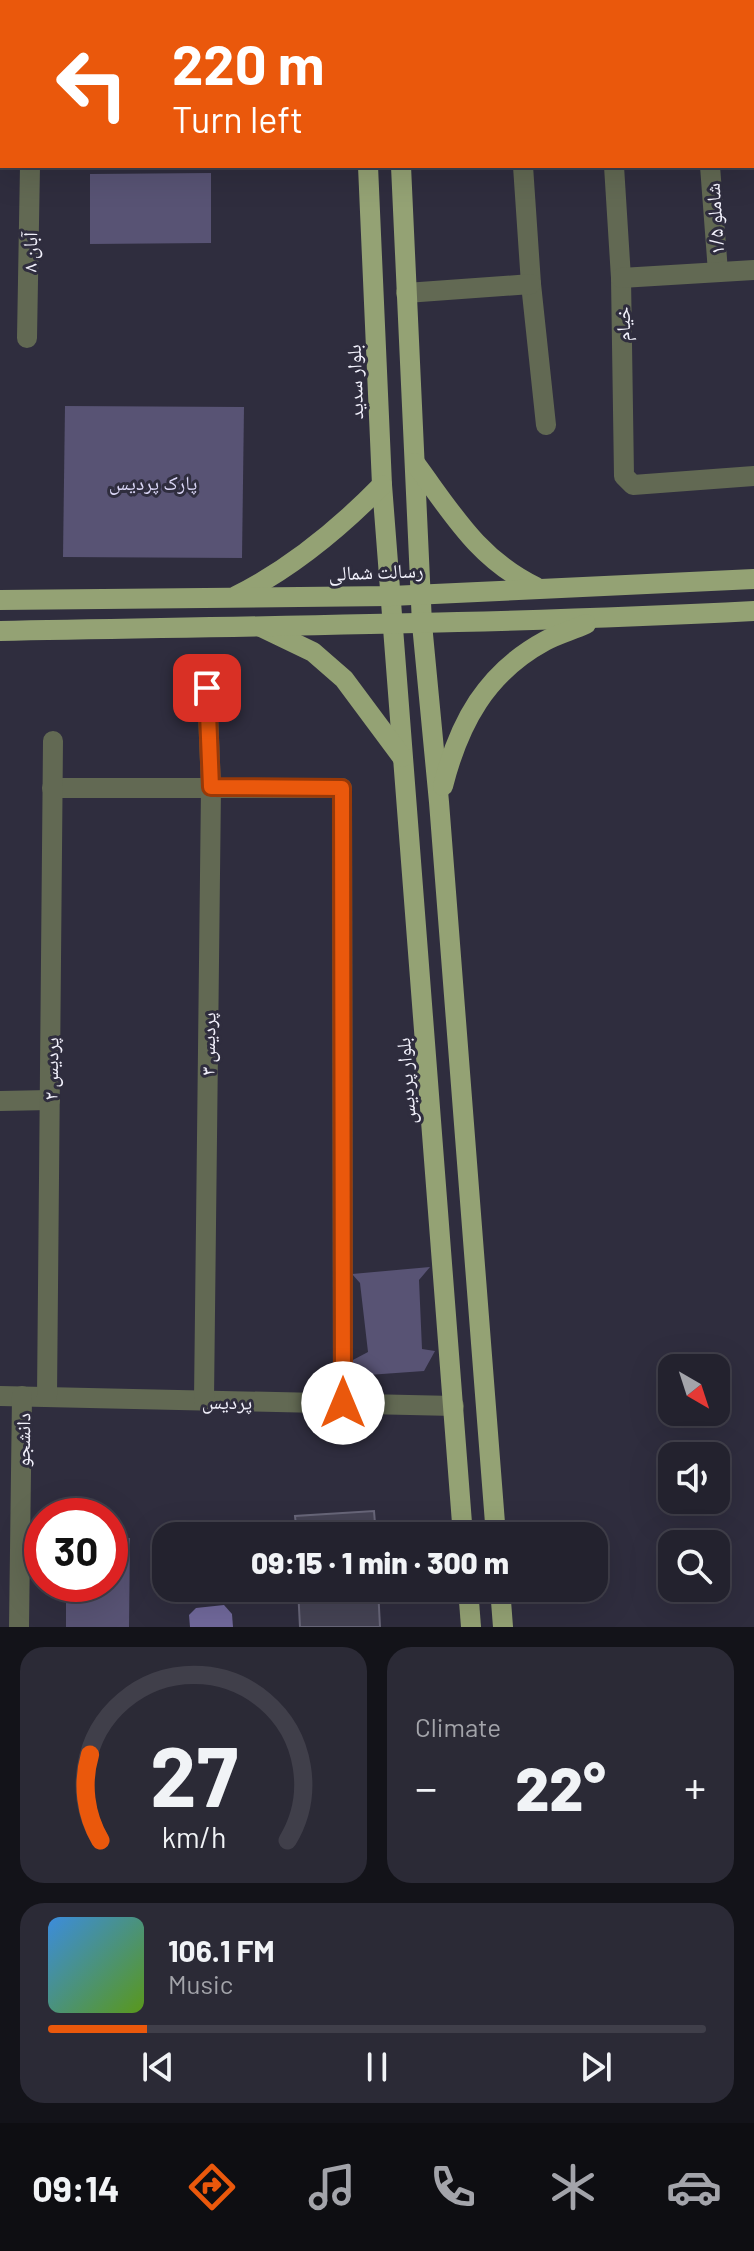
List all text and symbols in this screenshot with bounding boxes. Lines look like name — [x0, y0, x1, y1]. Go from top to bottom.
text: 220 m — [172, 29, 325, 96]
icon: left — [40, 32, 144, 136]
text: Turn left — [172, 97, 303, 140]
street label: شاملو ۱/۵ — [700, 182, 728, 256]
street label: آبان ۸ — [17, 231, 42, 272]
street label: خیام — [610, 306, 637, 342]
street label: بلوار سدید — [341, 344, 368, 420]
park label: پارک پردیس — [109, 470, 197, 495]
street label: رسالت شمالی — [328, 557, 424, 586]
pin — [173, 654, 241, 722]
icon: arrive — [185, 666, 229, 710]
street label: پردیس ۳ — [194, 1012, 221, 1076]
street label: پردیس ۲ — [37, 1037, 64, 1101]
street label: بلوار پردیس — [390, 1037, 421, 1125]
north arrow — [658, 1354, 730, 1426]
map controls — [658, 1354, 730, 1602]
position arrow — [301, 1361, 385, 1445]
street label: پردیس — [202, 1389, 253, 1415]
street label: دانشجو — [10, 1413, 35, 1467]
button: sound — [658, 1442, 730, 1514]
speed limit sign: 30 — [24, 1498, 128, 1602]
button: search — [658, 1530, 730, 1602]
text: 09:15 · 1 min · 300 m — [251, 1544, 509, 1580]
text: Climate — [415, 1711, 501, 1742]
text: 27 — [150, 1724, 237, 1824]
text: 22° — [515, 1751, 606, 1823]
text: − — [415, 1760, 437, 1813]
text: + — [684, 1760, 706, 1813]
text: km/h — [161, 1819, 226, 1854]
text: 106.1 FM — [168, 1932, 275, 1968]
text: Music — [168, 1968, 233, 1999]
icon: previous — [136, 2045, 180, 2089]
icon: pause — [355, 2045, 399, 2089]
icon: next — [574, 2045, 618, 2089]
icon: directions — [184, 2159, 240, 2215]
icon: music — [304, 2159, 360, 2215]
icon: phone — [425, 2159, 481, 2215]
icon: climate — [545, 2159, 601, 2215]
icon: car — [666, 2159, 722, 2215]
text: 09:14 — [32, 2166, 119, 2209]

